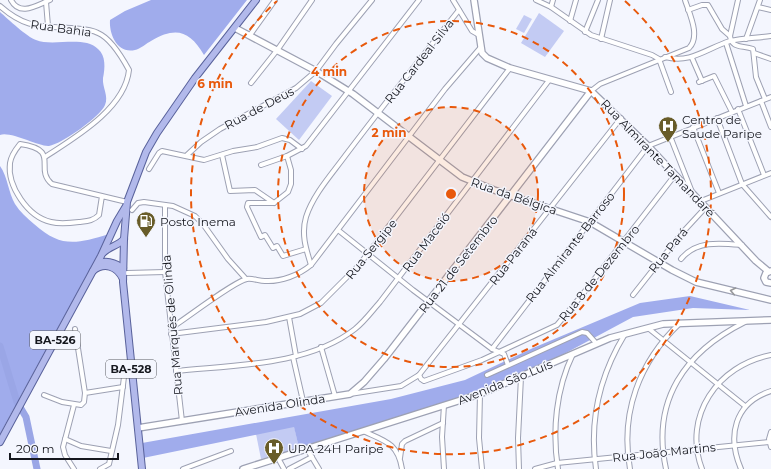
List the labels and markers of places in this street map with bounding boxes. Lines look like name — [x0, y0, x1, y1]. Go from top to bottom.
place label: Centro de Saude Paripe — [682, 112, 762, 141]
hospital icon: Centro de Saude Paripe — [657, 115, 679, 143]
centre of rings — [444, 187, 458, 201]
fuel station icon: Posto Inema — [135, 210, 157, 238]
place label: Posto Inema — [160, 214, 236, 229]
hospital icon: UPA 24H Paripe — [263, 437, 285, 465]
place label: UPA 24H Paripe — [288, 441, 384, 456]

